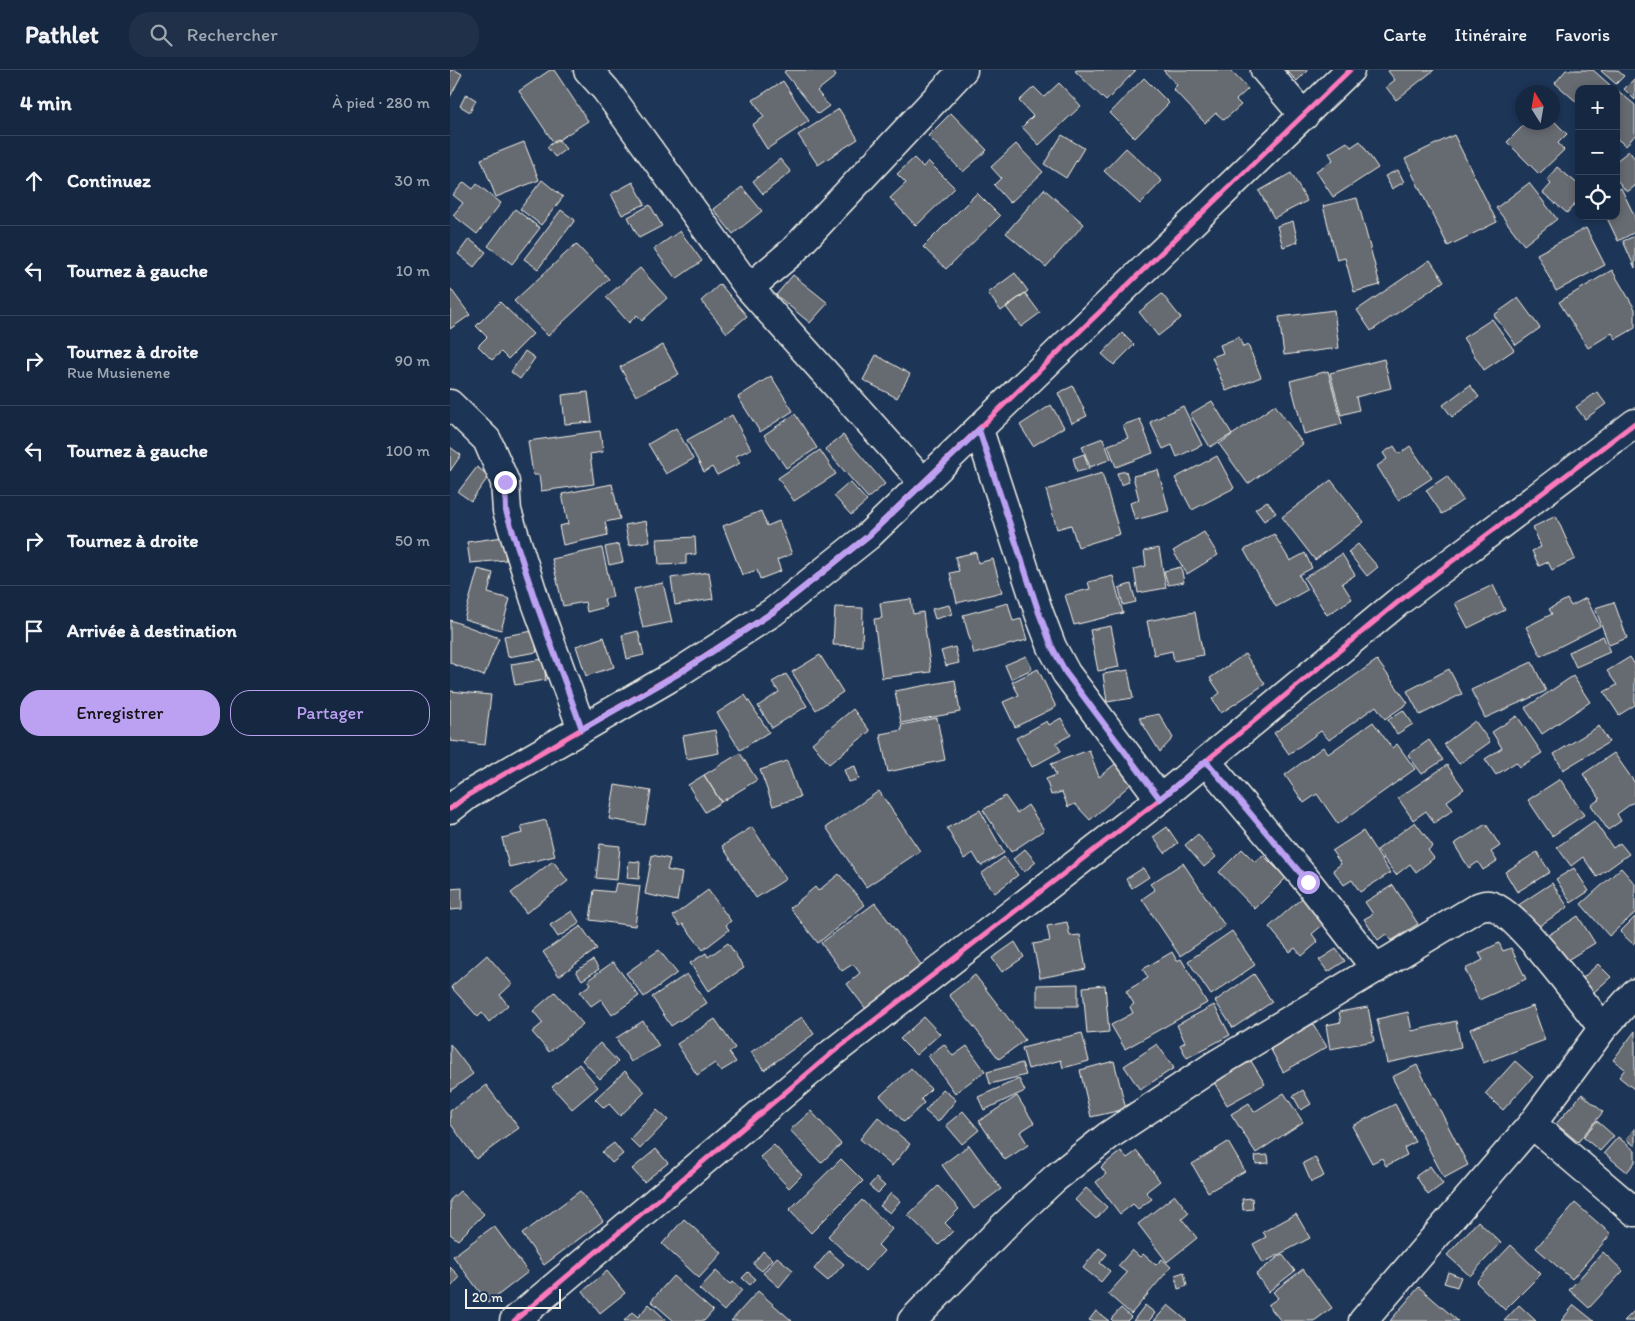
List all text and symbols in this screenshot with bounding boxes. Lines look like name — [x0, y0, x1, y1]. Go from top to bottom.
search box — [129, 12, 479, 57]
text: Pathlet — [25, 20, 99, 49]
icon: search — [147, 21, 175, 49]
text: Rechercher — [187, 23, 278, 46]
text: Carte — [1383, 24, 1427, 46]
text: Itinéraire — [1455, 24, 1527, 46]
text: Favoris — [1555, 24, 1610, 46]
north arrow — [1515, 85, 1560, 130]
map controls — [1575, 85, 1620, 220]
button: + — [1575, 85, 1620, 130]
text: 4 min — [20, 90, 72, 115]
text: À pied · 280 m — [332, 93, 430, 112]
button: − — [1575, 130, 1620, 175]
icon: ahead — [20, 167, 48, 195]
text: Continuez — [67, 169, 151, 192]
text: 30 m — [394, 171, 430, 190]
button: locate — [1575, 175, 1620, 220]
icon: left — [20, 257, 48, 285]
text: Tournez à gauche — [67, 259, 208, 282]
text: 10 m — [396, 261, 430, 280]
text: Tournez à droite — [67, 340, 199, 363]
icon: right — [20, 347, 48, 375]
text: 90 m — [395, 351, 430, 370]
text: Rue Musienene — [67, 363, 170, 382]
icon: left — [20, 437, 48, 465]
text: Tournez à gauche — [67, 439, 208, 462]
text: 100 m — [386, 441, 430, 460]
route end — [494, 471, 517, 494]
icon: right — [20, 527, 48, 555]
text: Tournez à droite — [67, 529, 199, 552]
text: 50 m — [395, 531, 430, 550]
icon: arrive — [20, 617, 48, 645]
text: Arrivée à destination — [67, 619, 237, 642]
button: Enregistrer — [20, 690, 220, 736]
button: Partager — [230, 690, 430, 736]
route start — [1297, 871, 1320, 894]
scale bar — [465, 1286, 561, 1309]
text: 20 m — [472, 1289, 503, 1306]

